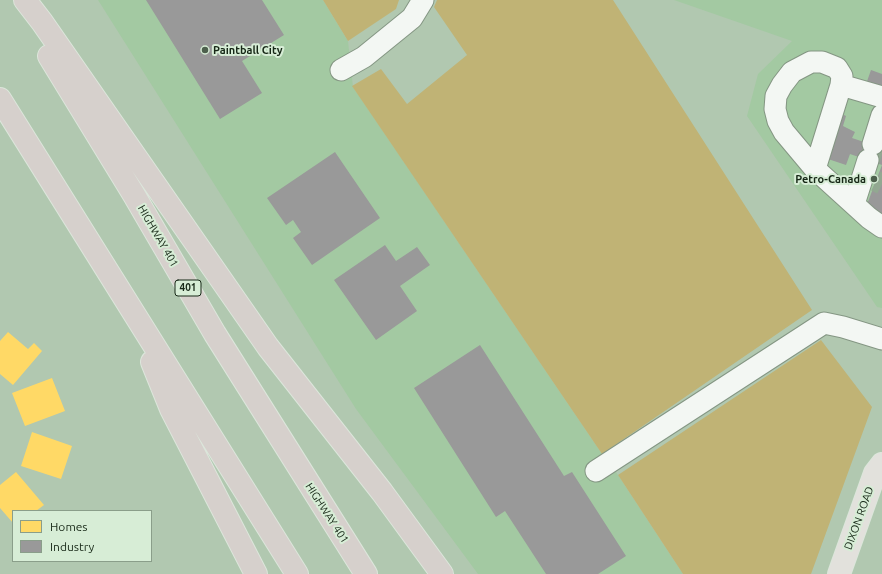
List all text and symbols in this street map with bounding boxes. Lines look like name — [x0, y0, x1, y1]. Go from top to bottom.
place label: Paintball City — [213, 43, 283, 57]
marker: Paintball City — [200, 45, 210, 55]
place label: Petro-Canada — [795, 172, 866, 186]
marker: Petro-Canada — [869, 174, 879, 184]
street label: HIGHWAY 401 — [135, 203, 181, 269]
road number: 401 — [175, 280, 201, 296]
street label: HIGHWAY 401 — [303, 480, 351, 546]
street label: DIXON ROAD — [841, 485, 877, 551]
legend — [12, 510, 152, 562]
text: Homes — [50, 520, 88, 533]
text: Industry — [50, 540, 94, 553]

